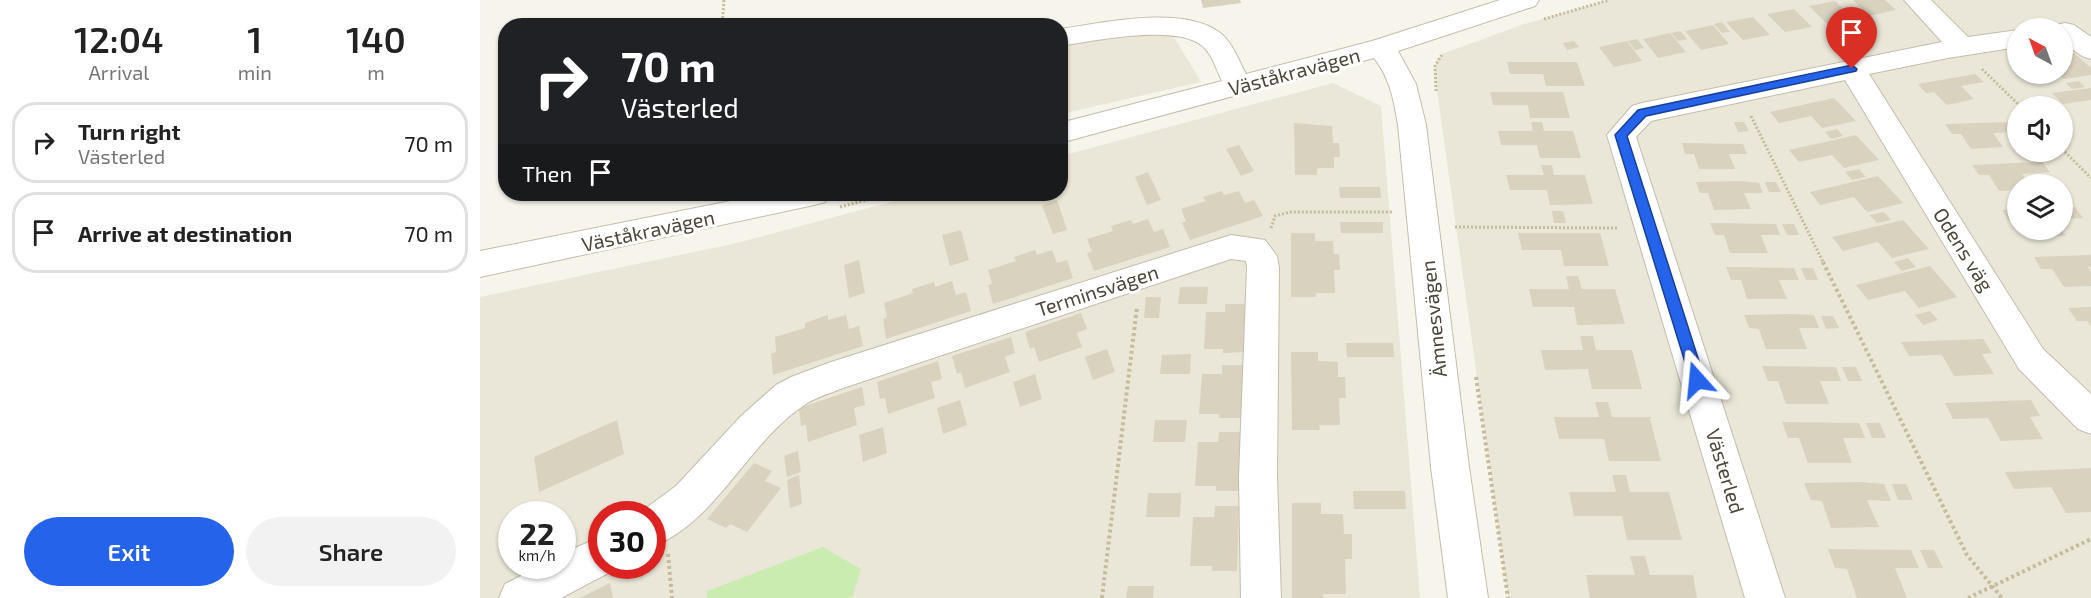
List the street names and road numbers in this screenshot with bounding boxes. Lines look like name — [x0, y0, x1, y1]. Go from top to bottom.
street label: Väståkravägen — [1225, 42, 1363, 100]
street label: Odens väg — [1929, 203, 1999, 295]
street label: Väståkravägen — [579, 204, 717, 256]
street label: Terminsvägen — [1033, 259, 1161, 321]
street label: Ämnesvägen — [1415, 259, 1451, 379]
street label: Västerled — [1702, 426, 1750, 516]

